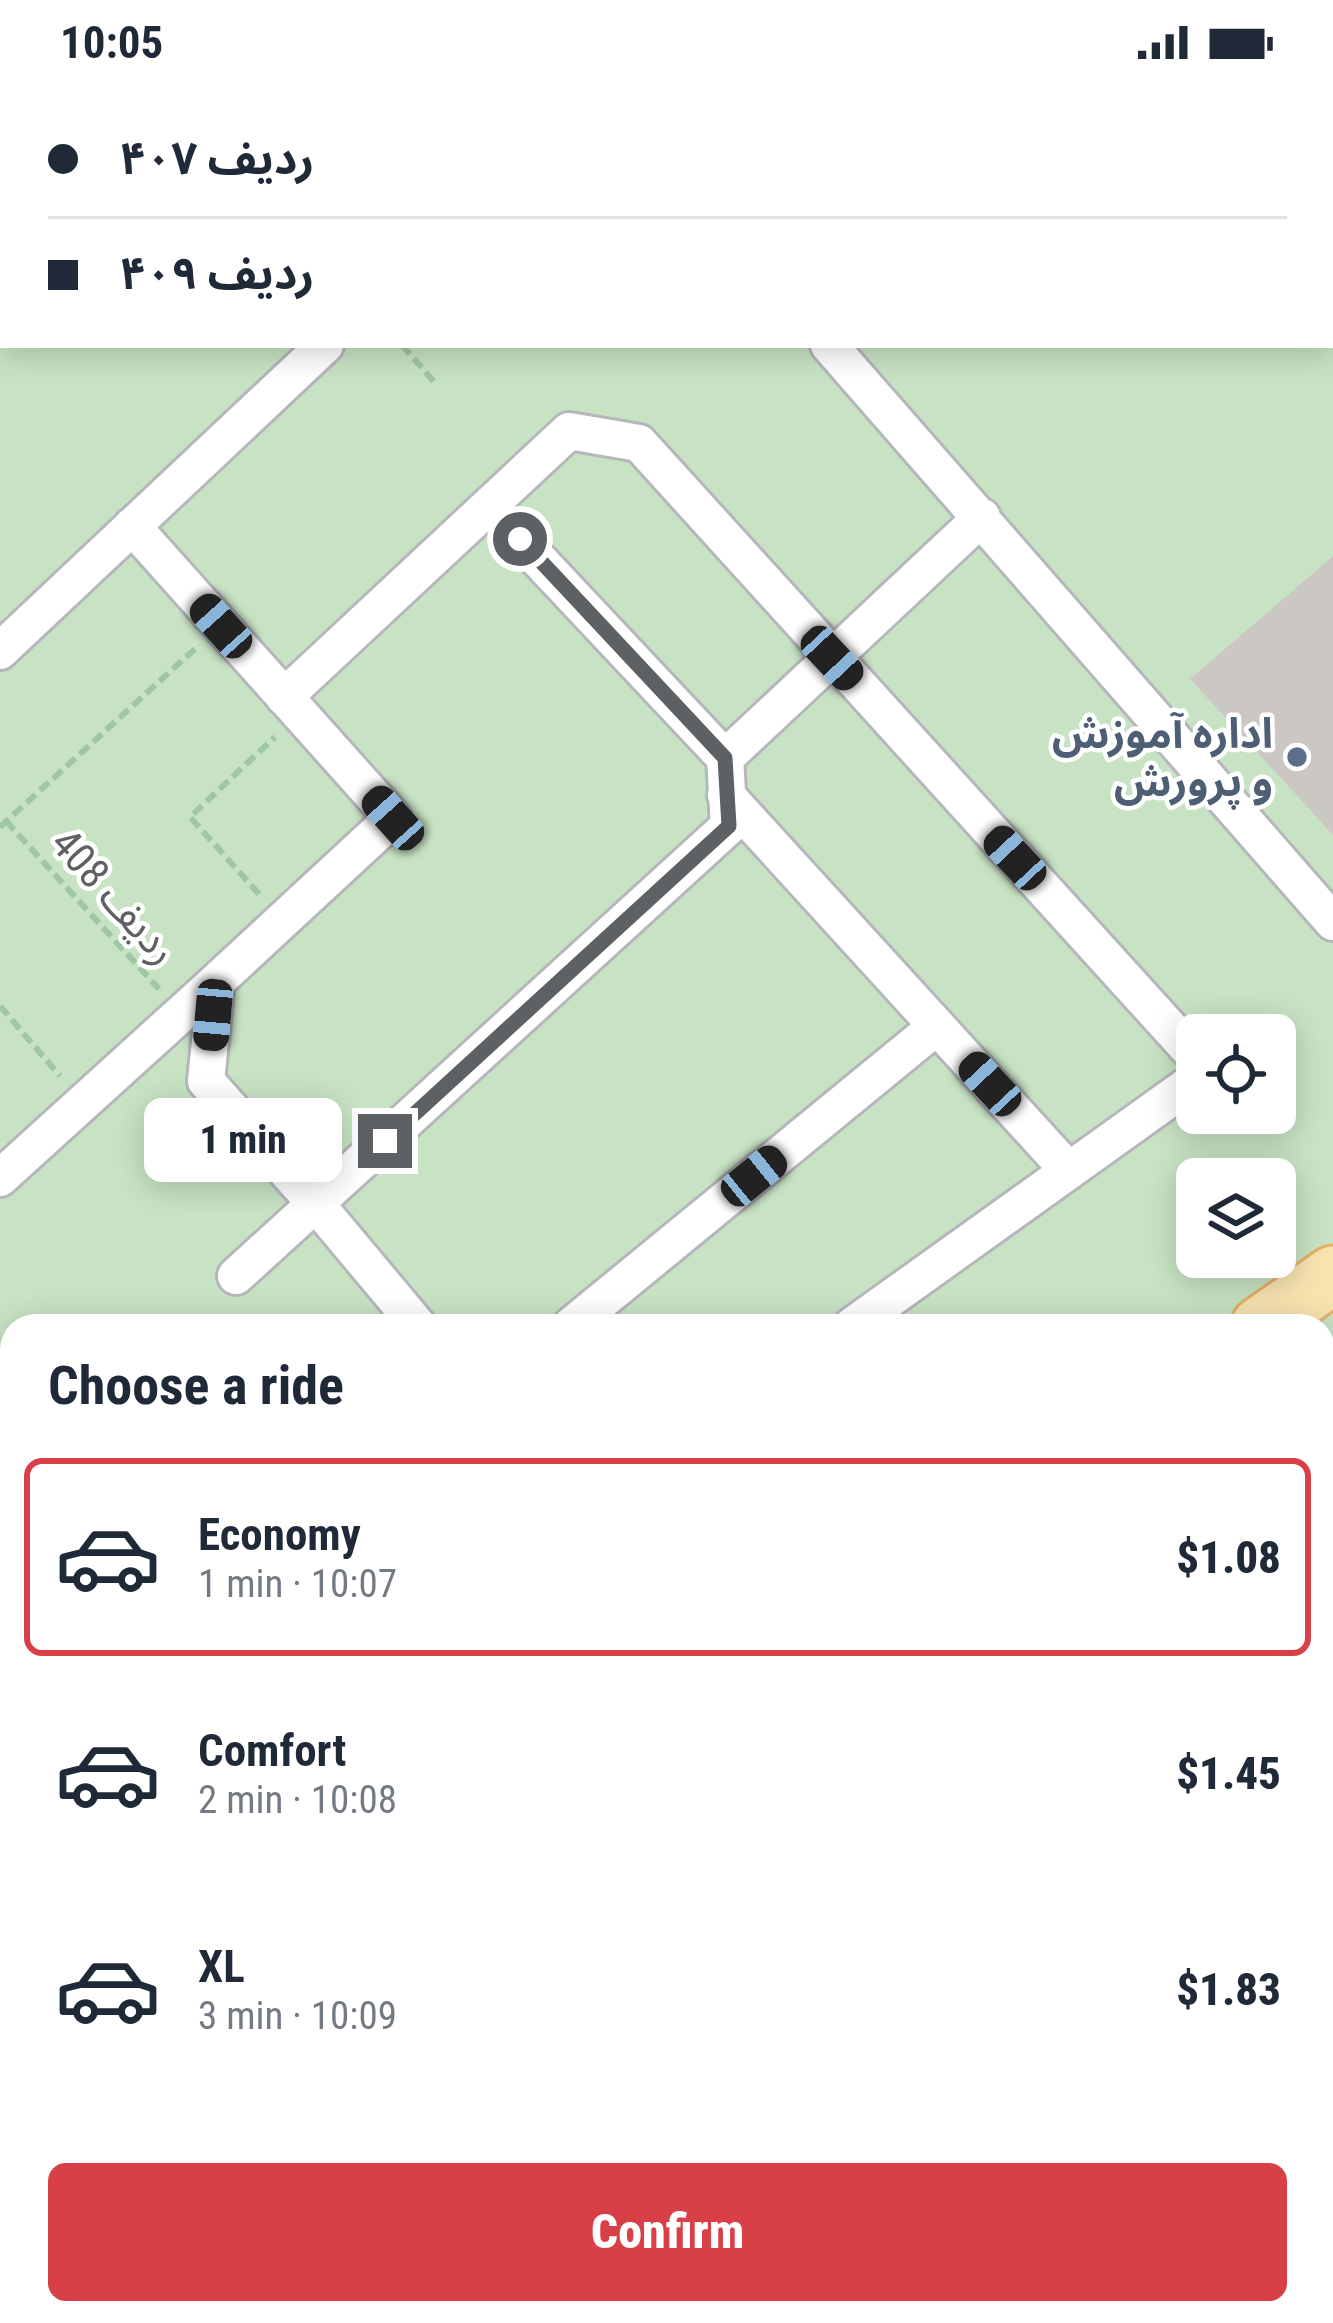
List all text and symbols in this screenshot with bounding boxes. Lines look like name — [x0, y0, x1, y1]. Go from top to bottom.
text: 10:05 — [60, 16, 163, 69]
text: ردیف ۴۰۷ — [120, 132, 314, 185]
text: ردیف ۴۰۹ — [120, 247, 314, 300]
route start — [493, 512, 547, 566]
car — [184, 587, 258, 665]
car — [794, 619, 870, 697]
place label: اداره آموزش و پرورش — [1052, 709, 1273, 810]
marker: اداره آموزش و پرورش — [1284, 744, 1310, 770]
car — [356, 779, 430, 857]
street label: ردیف 408 — [41, 819, 188, 974]
car — [977, 819, 1053, 897]
car — [192, 978, 234, 1052]
map controls — [1176, 1014, 1296, 1278]
button: locate — [1176, 1014, 1296, 1134]
car — [952, 1045, 1028, 1123]
callout: 1 min — [145, 1099, 343, 1183]
route end — [358, 1114, 412, 1168]
text: 1 min — [200, 1117, 286, 1163]
car — [715, 1139, 793, 1213]
button: layers — [1176, 1158, 1296, 1278]
text: Choose a ride — [48, 1354, 344, 1417]
icon: car — [54, 1503, 162, 1611]
text: Economy — [198, 1508, 361, 1561]
text: $1.08 — [1176, 1531, 1281, 1584]
text: 1 min · 10:07 — [198, 1561, 397, 1607]
icon: car — [54, 1719, 162, 1827]
text: Comfort — [198, 1724, 346, 1777]
text: $1.45 — [1176, 1747, 1281, 1800]
text: 2 min · 10:08 — [198, 1777, 397, 1823]
icon: car — [54, 1935, 162, 2043]
text: XL — [198, 1940, 245, 1993]
text: $1.83 — [1176, 1963, 1281, 2016]
text: 3 min · 10:09 — [198, 1993, 397, 2039]
button: Confirm — [48, 2163, 1287, 2301]

